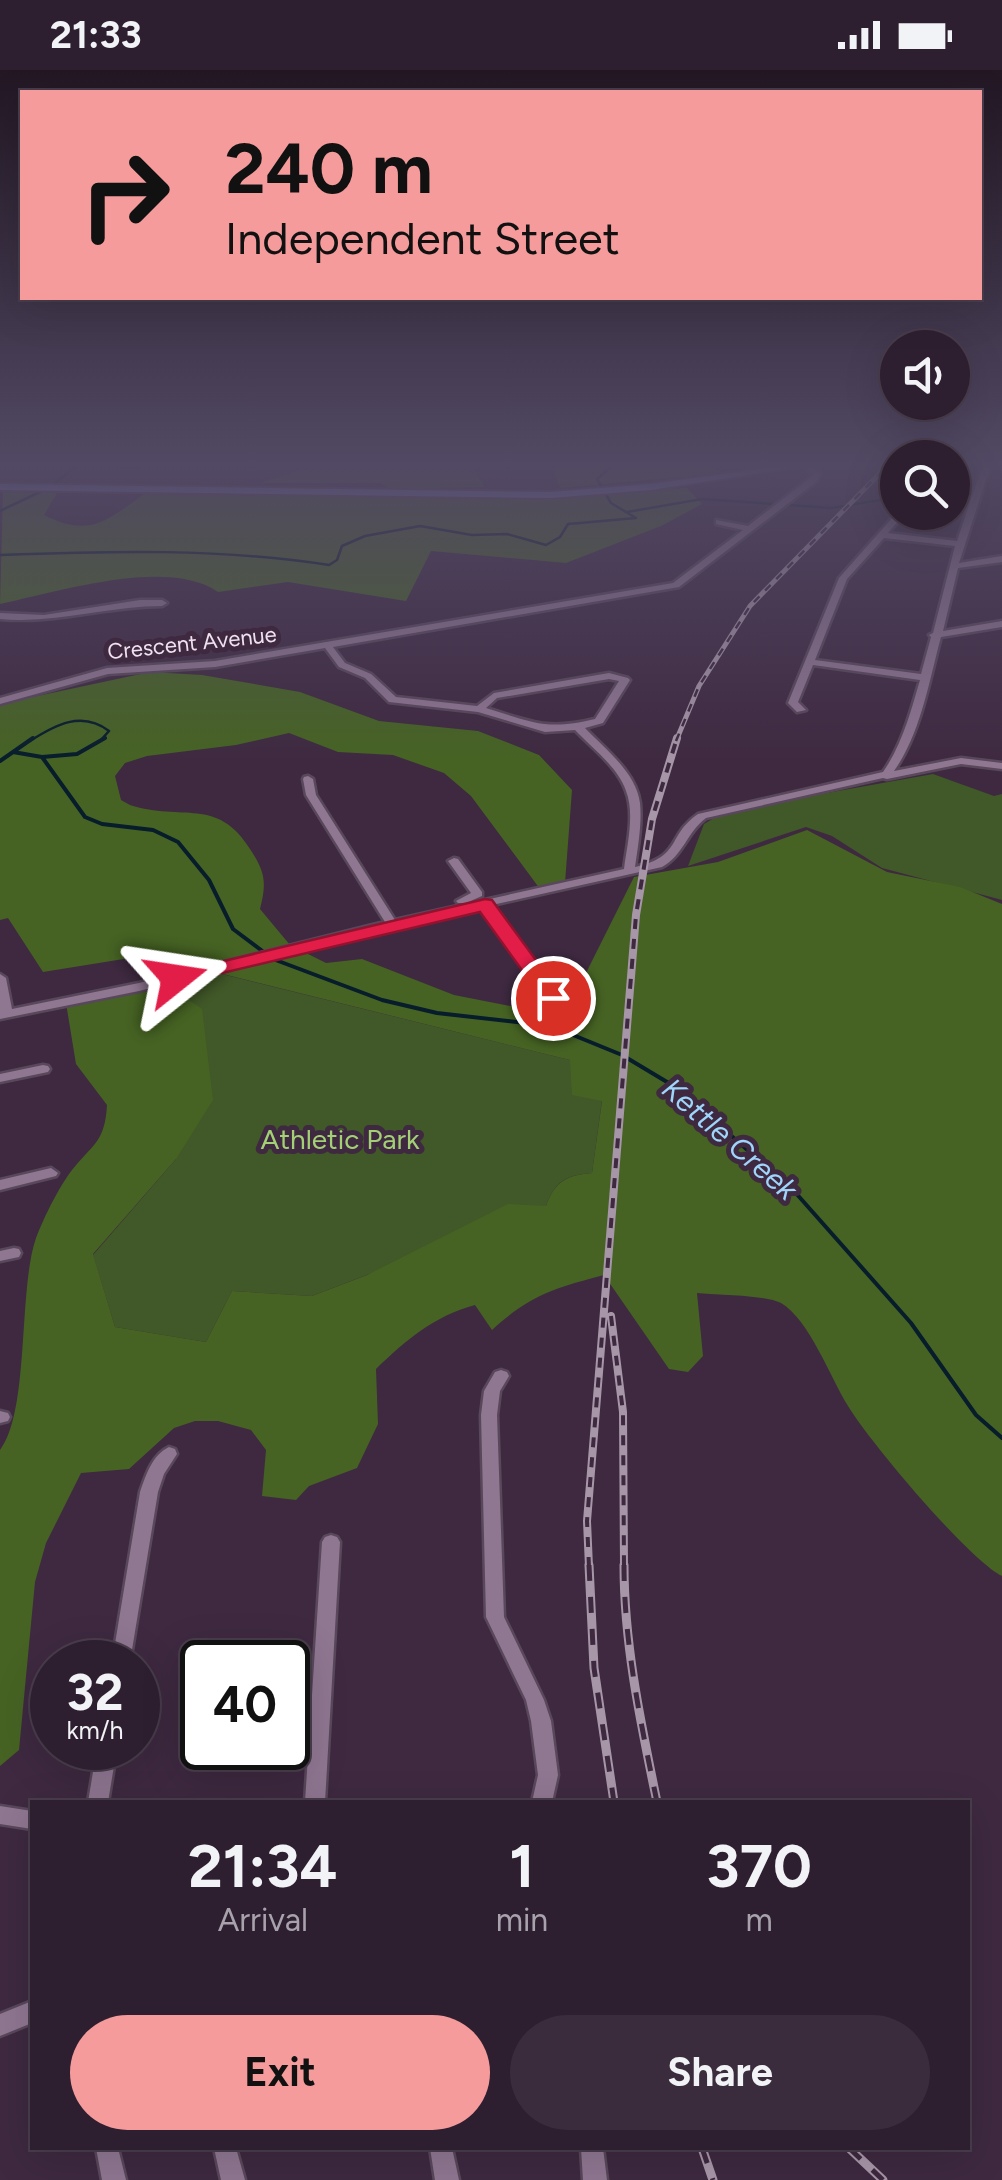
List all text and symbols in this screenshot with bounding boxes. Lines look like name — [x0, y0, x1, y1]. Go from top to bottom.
text: 21:33 — [50, 12, 142, 58]
text: 240 m — [225, 126, 433, 211]
icon: right — [60, 130, 190, 260]
text: Independent Street — [225, 211, 620, 265]
map controls — [880, 330, 970, 530]
button: sound — [880, 330, 970, 420]
button: search — [880, 440, 970, 530]
street label: Crescent Avenue — [106, 621, 278, 665]
position arrow — [124, 926, 228, 1030]
pin — [511, 956, 596, 1041]
icon: arrive — [526, 971, 581, 1026]
water label: Kettle Creek — [655, 1070, 806, 1209]
park label: Athletic Park — [260, 1122, 420, 1156]
speed limit sign: 40 — [180, 1640, 310, 1770]
text: 32 — [67, 1662, 123, 1723]
text: km/h — [66, 1715, 124, 1745]
text: 21:34 — [188, 1830, 338, 1902]
text: 1 — [509, 1830, 535, 1902]
text: 370 — [706, 1830, 812, 1902]
text: Arrival — [218, 1901, 308, 1939]
text: min — [496, 1901, 548, 1939]
text: m — [745, 1901, 773, 1939]
button: Exit — [70, 2015, 490, 2130]
button: Share — [510, 2015, 930, 2130]

